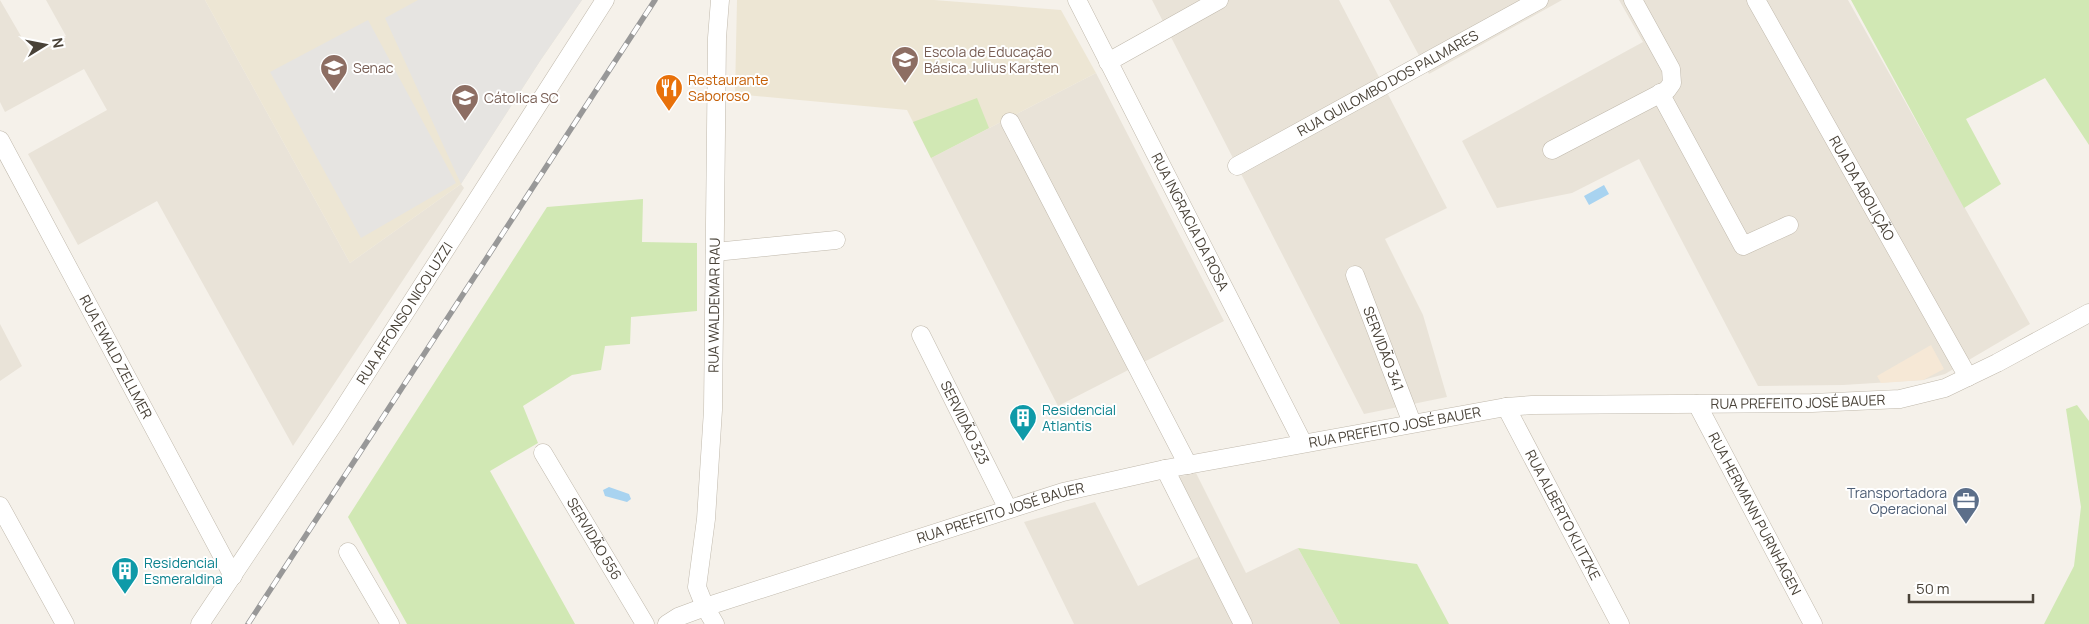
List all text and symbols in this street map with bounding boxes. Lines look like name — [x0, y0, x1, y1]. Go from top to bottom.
north arrow — [20, 20, 70, 70]
street label: RUA QUILOMBO DOS PALMARES — [1293, 25, 1482, 140]
text: N — [48, 36, 69, 49]
place label: Escola de Educação Básica Julius Karsten — [924, 42, 1059, 77]
school or university icon: Escola de Educação Básica Julius Karsten — [890, 45, 920, 84]
school or university icon: Senac — [319, 53, 349, 92]
place label: Senac — [353, 58, 394, 77]
place label: Restaurante Saboroso — [688, 70, 768, 105]
restaurant icon: Restaurante Saboroso — [654, 73, 684, 112]
school or university icon: Cátolica SC — [450, 83, 480, 122]
place label: Cátolica SC — [484, 88, 559, 107]
street label: RUA DA ABOLIÇÃO — [1825, 132, 1899, 244]
street label: RUA INGRACIA DA ROSA — [1148, 149, 1234, 294]
street label: RUA WALDEMAR RAU — [703, 237, 724, 373]
street label: RUA AFFONSO NICOLUZZI — [352, 239, 457, 388]
street label: RUA EWALD ZELLMER — [76, 291, 157, 422]
street label: SERVIDÃO 341 — [1359, 303, 1409, 394]
street label: SERVIDÃO 323 — [936, 377, 994, 468]
street label: RUA PREFEITO JOSÉ BAUER — [1710, 390, 1886, 413]
place label: Residencial Atlantis — [1042, 400, 1116, 435]
street label: RUA PREFEITO JOSÉ BAUER — [1307, 402, 1483, 452]
building icon: Residencial Atlantis — [1008, 403, 1038, 442]
street label: RUA HERMANN PURNHAGEN — [1705, 429, 1806, 598]
street label: RUA ALBERTO KLITZKE — [1521, 446, 1605, 583]
street label: RUA PREFEITO JOSÉ BAUER — [914, 477, 1086, 547]
place label: Transportadora Operacional — [1847, 483, 1947, 518]
office icon: Transportadora Operacional — [1951, 486, 1981, 525]
street label: SERVIDÃO 556 — [563, 494, 627, 583]
place label: Residencial Esmeraldina — [144, 553, 223, 588]
building icon: Residencial Esmeraldina — [110, 556, 140, 595]
scale bar — [1909, 572, 2033, 604]
text: 50 m — [1916, 578, 1950, 599]

